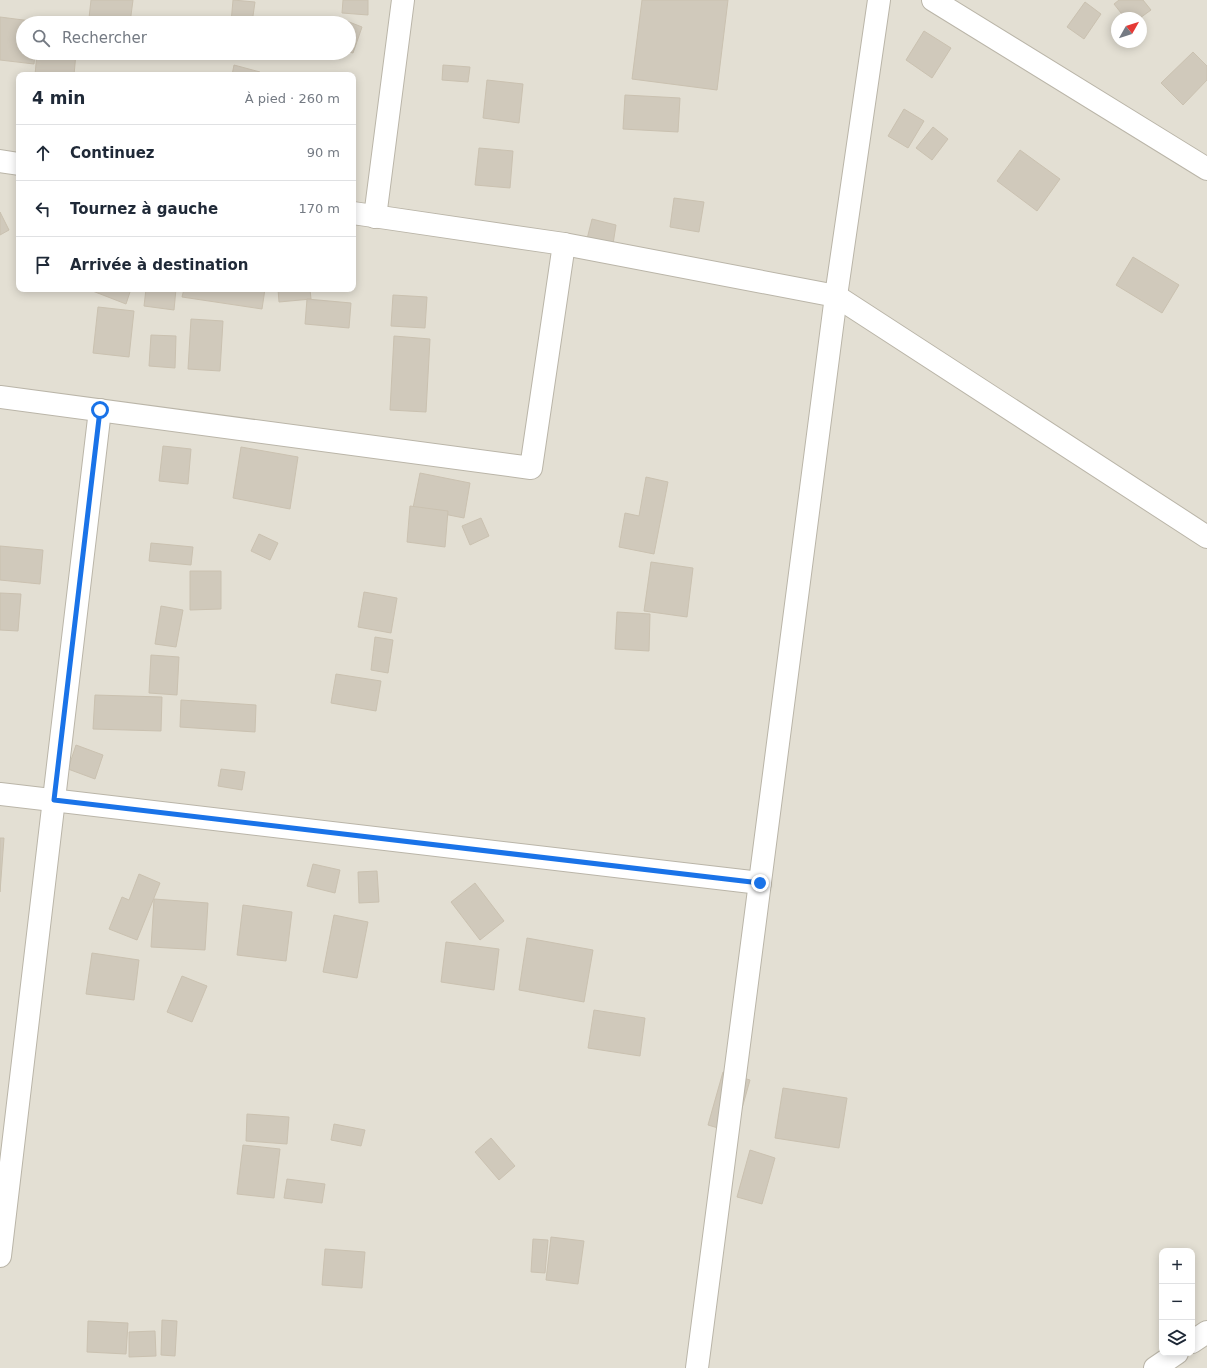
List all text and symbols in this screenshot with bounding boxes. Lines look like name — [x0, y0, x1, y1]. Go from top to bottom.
north arrow — [1111, 12, 1147, 48]
search box — [16, 16, 356, 60]
icon: search — [30, 27, 52, 49]
text: Rechercher — [62, 29, 147, 47]
text: 4 min — [32, 88, 85, 108]
text: À pied · 260 m — [245, 91, 340, 106]
icon: ahead — [32, 142, 54, 164]
text: Continuez — [70, 144, 155, 162]
text: 90 m — [307, 145, 340, 160]
icon: left — [32, 198, 54, 220]
text: Tournez à gauche — [70, 200, 218, 218]
text: 170 m — [298, 201, 340, 216]
icon: arrive — [32, 254, 54, 276]
text: Arrivée à destination — [70, 256, 248, 274]
route start — [91, 401, 109, 419]
route end — [751, 874, 769, 892]
map controls — [1159, 1248, 1195, 1356]
button: + — [1159, 1248, 1195, 1284]
button: − — [1159, 1284, 1195, 1320]
button: layers — [1159, 1320, 1195, 1356]

